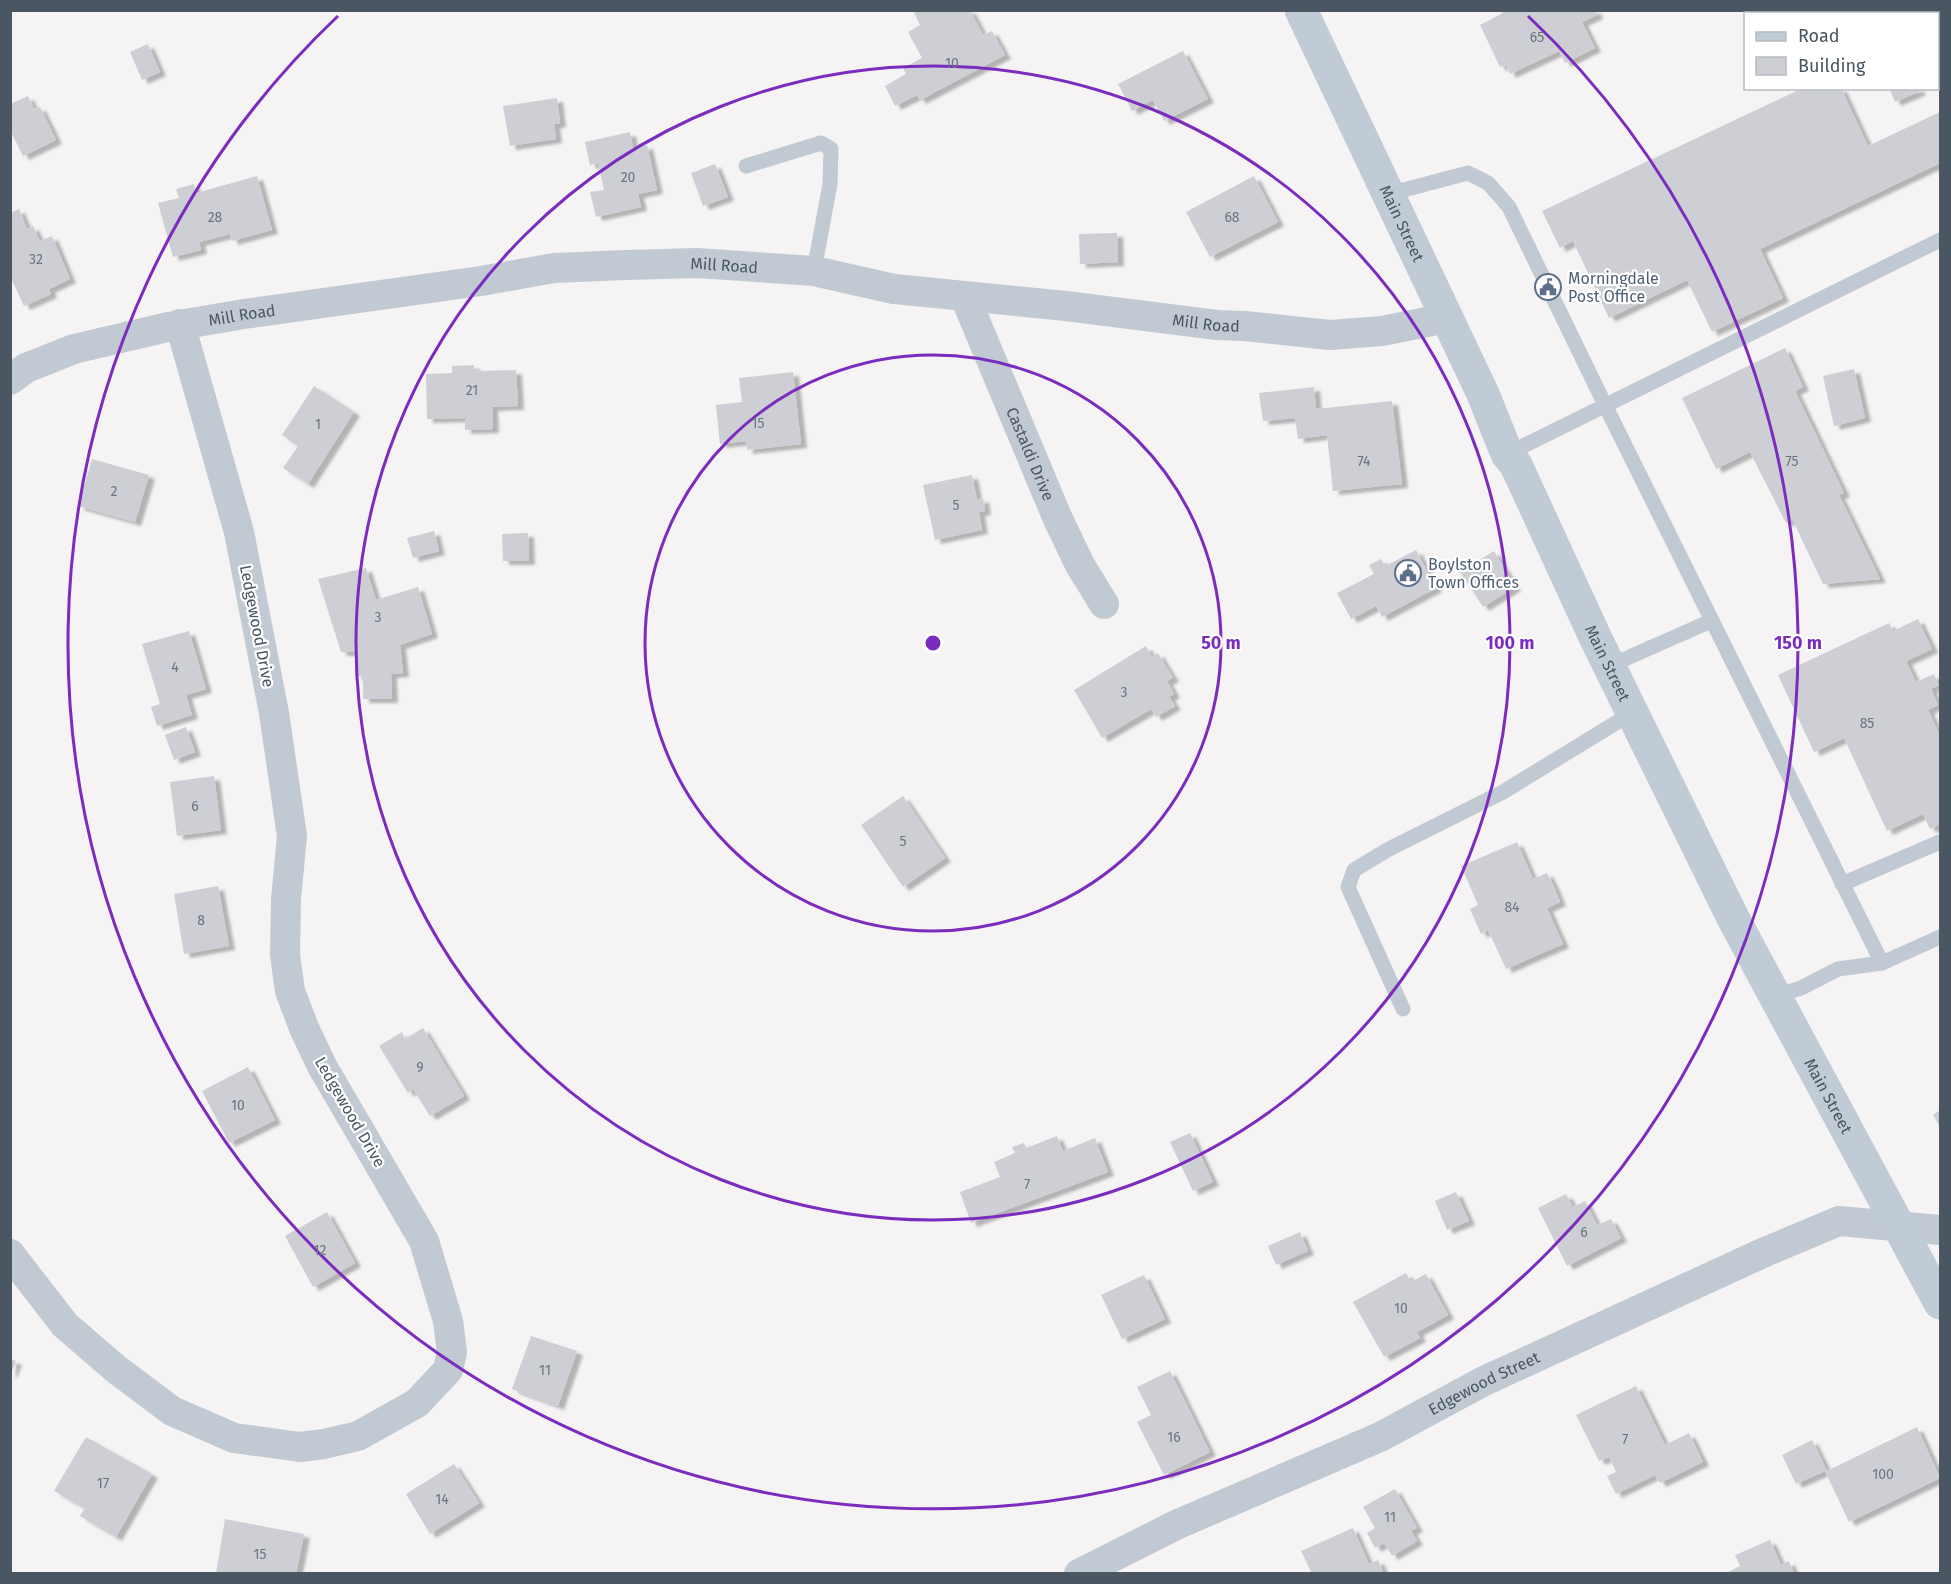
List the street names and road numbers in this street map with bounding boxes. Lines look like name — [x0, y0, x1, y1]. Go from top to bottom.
street label: Main Street — [1376, 182, 1428, 265]
street label: Mill Road — [690, 253, 758, 277]
street label: Mill Road — [207, 300, 277, 329]
street label: Mill Road — [1171, 310, 1240, 335]
street label: Castaldi Drive — [1003, 404, 1059, 503]
street label: Ledgewood Drive — [236, 563, 278, 689]
street label: Main Street — [1581, 622, 1635, 705]
street label: Ledgewood Drive — [311, 1053, 389, 1171]
street label: Main Street — [1801, 1055, 1857, 1137]
street label: Edgewood Street — [1425, 1347, 1543, 1419]

